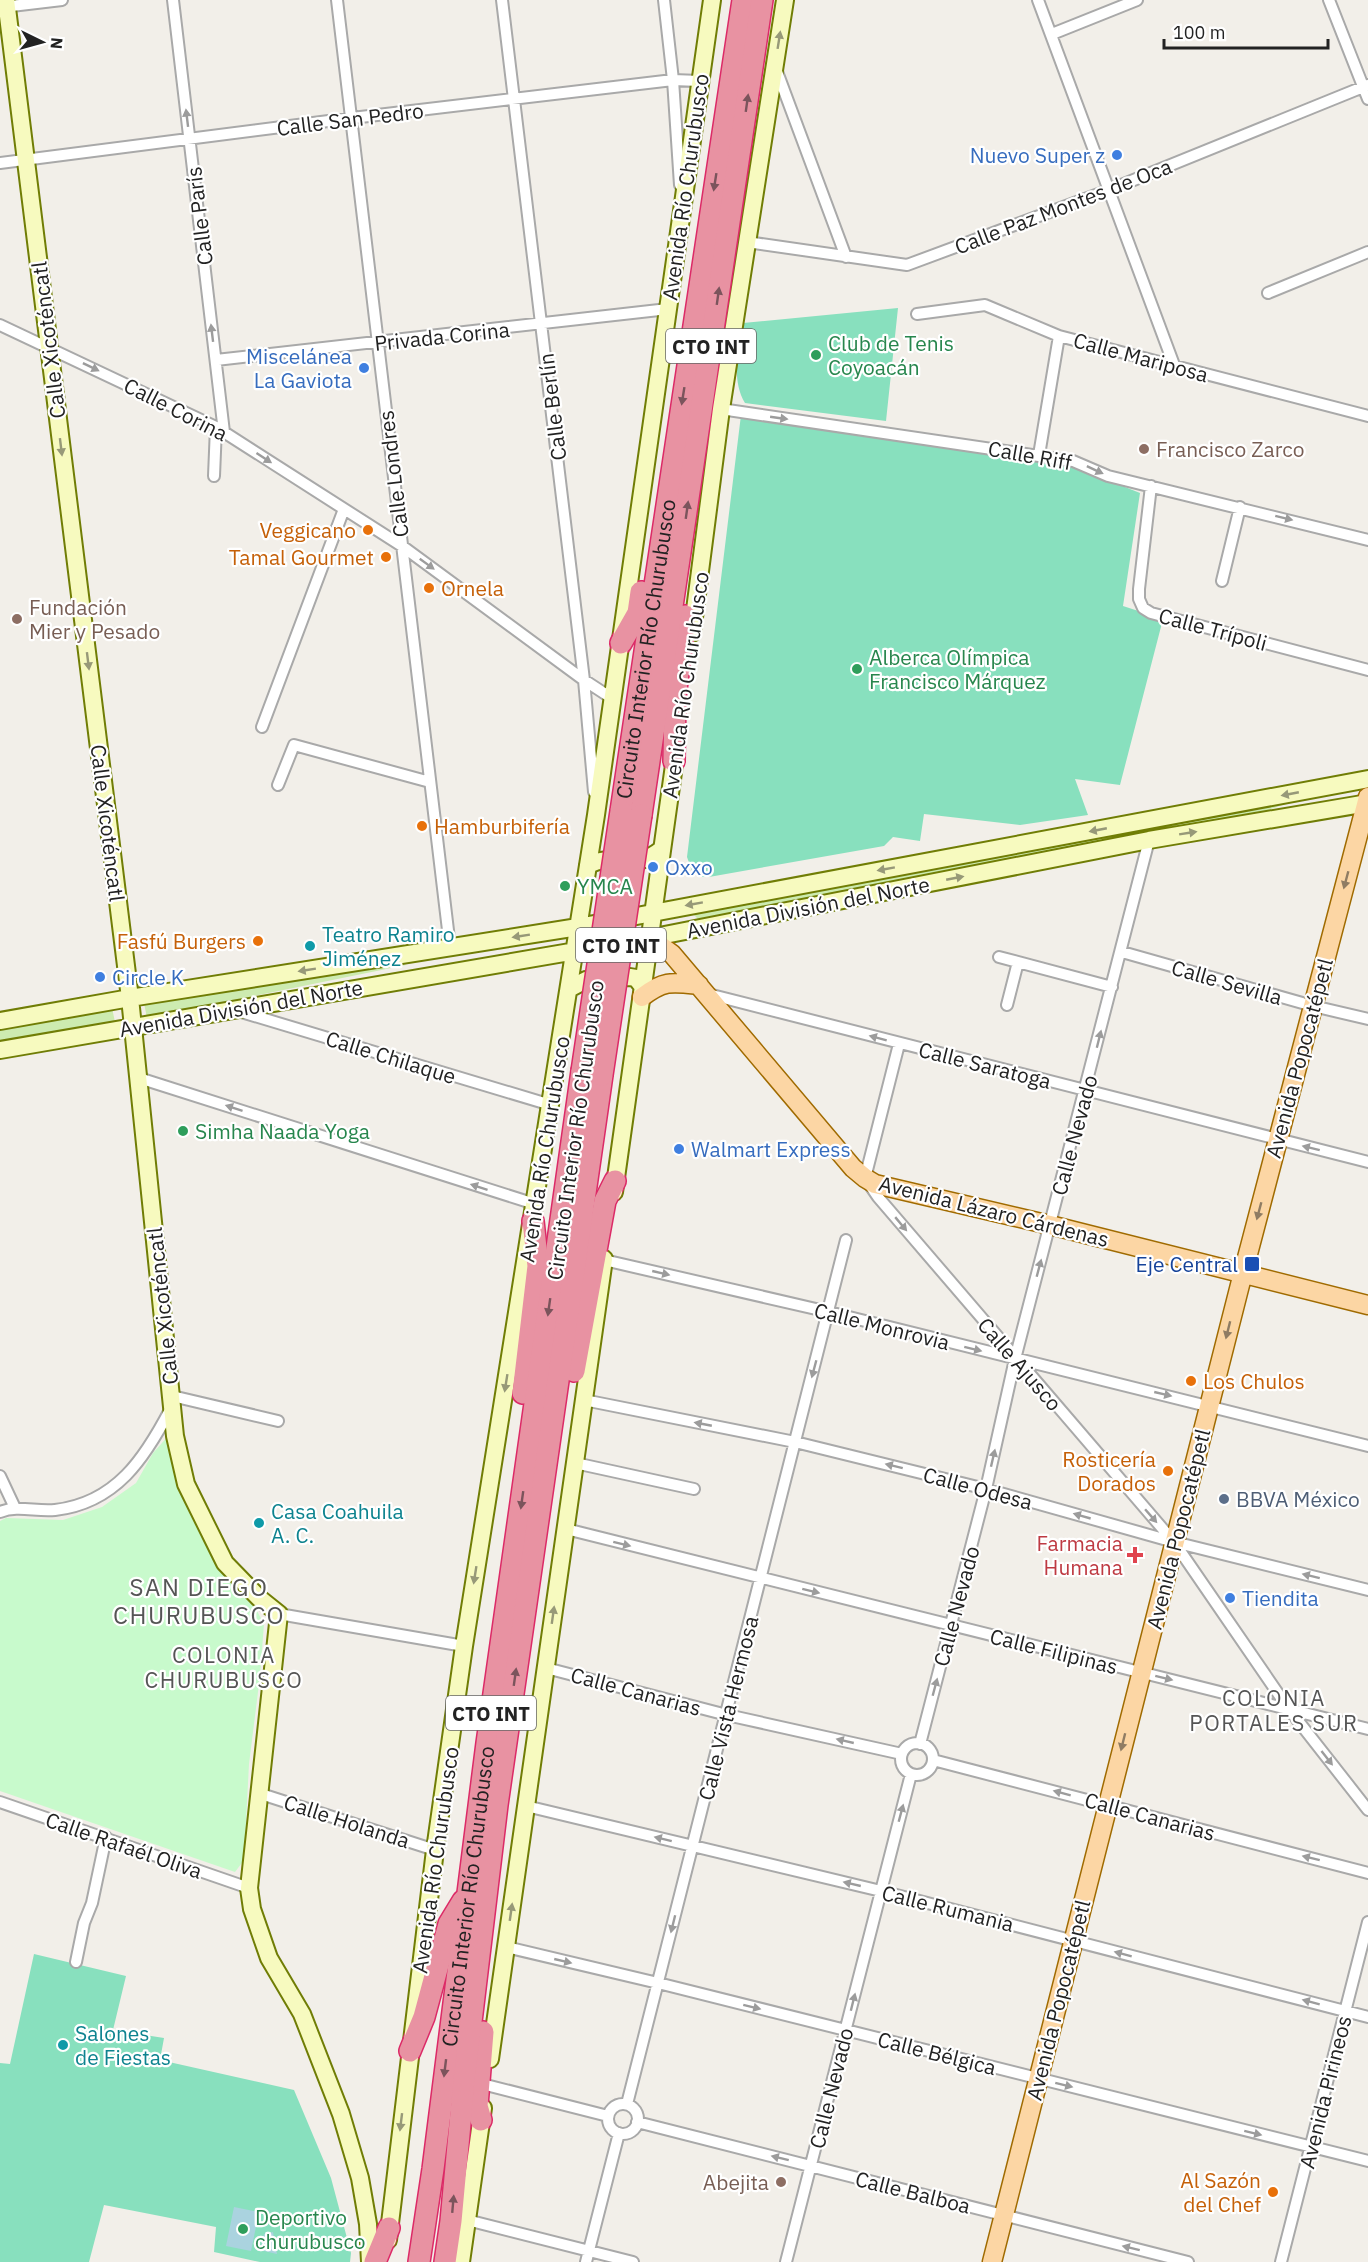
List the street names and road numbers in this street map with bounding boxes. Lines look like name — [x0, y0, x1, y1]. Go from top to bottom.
street label: Avenida Río Churubusco — [655, 72, 715, 302]
street label: Calle San Pedro — [275, 96, 425, 142]
street label: Calle Paz Montes de Oca — [950, 152, 1176, 260]
street label: Calle París — [179, 165, 219, 267]
street label: Calle Xicoténcatl — [24, 260, 72, 420]
street label: Privada Corina — [373, 315, 511, 357]
street label: Calle Mariposa — [1070, 326, 1212, 388]
road number: CTO INT — [666, 329, 756, 363]
street label: Calle Berlín — [532, 352, 572, 462]
street label: Calle Corina — [119, 371, 233, 447]
street label: Calle Londres — [371, 409, 415, 539]
street label: Calle Riff — [986, 434, 1074, 476]
street label: Circuito Interior Río Churubusco — [609, 497, 682, 801]
street label: Avenida Río Churubusco — [655, 570, 715, 800]
street label: Calle Trípoli — [1156, 601, 1270, 657]
street label: Calle Xicoténcatl — [84, 743, 132, 903]
street label: Avenida División del Norte — [684, 870, 932, 944]
road number: CTO INT — [576, 928, 666, 962]
street label: Calle Sevilla — [1168, 953, 1286, 1011]
street label: Avenida Popocatépetl — [1259, 955, 1339, 1161]
street label: Avenida División del Norte — [117, 973, 365, 1043]
street label: Circuito Interior Río Churubusco — [540, 978, 610, 1282]
street label: Calle Chilaque — [322, 1024, 460, 1090]
street label: Avenida Río Churubusco — [512, 1034, 576, 1264]
street label: Calle Saratoga — [916, 1035, 1054, 1095]
street label: Calle Nevado — [1044, 1072, 1104, 1198]
street label: Avenida Lázaro Cárdenas — [876, 1169, 1112, 1253]
street label: Calle Xicoténcatl — [140, 1226, 184, 1386]
street label: Calle Monrovia — [811, 1296, 953, 1356]
street label: Calle Ajusco — [972, 1311, 1068, 1417]
street label: Avenida Popocatépetl — [1140, 1426, 1217, 1632]
street label: Calle Odesa — [920, 1460, 1036, 1516]
street label: Calle Nevado — [926, 1543, 986, 1669]
street label: Calle Vista Hermosa — [692, 1613, 764, 1803]
street label: Calle Filipinas — [987, 1622, 1121, 1680]
street label: Calle Canarias — [568, 1660, 704, 1722]
road number: CTO INT — [446, 1696, 536, 1730]
street label: Circuito Interior Río Churubusco — [435, 1744, 501, 2048]
street label: Avenida Río Churubusco — [405, 1745, 465, 1975]
street label: Calle Canarias — [1082, 1785, 1218, 1847]
street label: Calle Holanda — [280, 1787, 414, 1855]
street label: Calle Rafaél Oliva — [42, 1805, 206, 1885]
street label: Calle Rumania — [879, 1878, 1017, 1938]
street label: Avenida Popocatépetl — [1020, 1897, 1097, 2103]
street label: Avenida Pirineos — [1292, 2013, 1358, 2171]
street label: Calle Nevado — [802, 2025, 860, 2151]
street label: Calle Bélgica — [875, 2025, 999, 2081]
street label: Calle Balboa — [852, 2164, 974, 2220]

